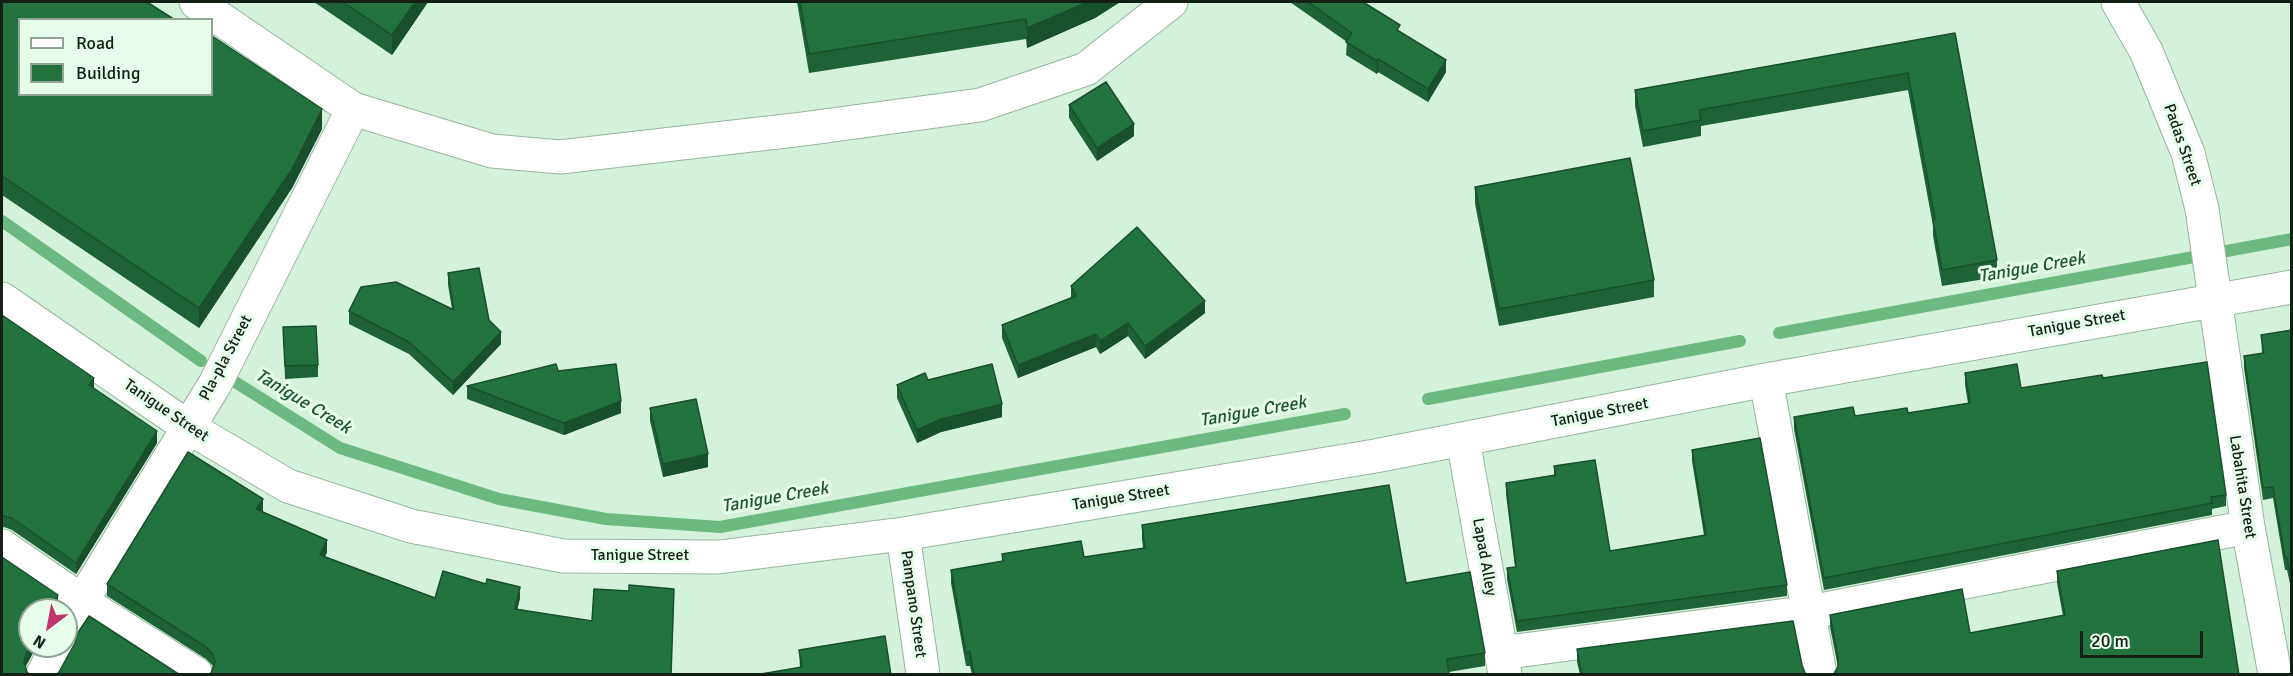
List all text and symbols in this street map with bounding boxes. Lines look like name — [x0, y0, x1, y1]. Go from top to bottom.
legend — [18, 18, 213, 96]
text: Road — [76, 32, 115, 54]
text: Building — [76, 62, 140, 84]
street label: Padas Street — [2159, 101, 2205, 189]
water label: Tanigue Creek — [1977, 248, 2087, 288]
street label: Tanigue Street — [2027, 306, 2127, 342]
street label: Pla-pla Street — [195, 312, 257, 404]
water label: Tanigue Creek — [251, 365, 355, 439]
street label: Tanigue Street — [120, 376, 212, 446]
water label: Tanigue Creek — [1198, 392, 1308, 432]
street label: Tanigue Street — [1550, 394, 1650, 432]
street label: Labahita Street — [2224, 434, 2260, 540]
water label: Tanigue Creek — [720, 478, 830, 518]
street label: Tanigue Street — [1071, 481, 1171, 515]
street label: Lapad Alley — [1468, 517, 1500, 597]
street label: Tanigue Street — [591, 546, 689, 566]
street label: Pampano Street — [896, 549, 930, 659]
north arrow — [18, 598, 78, 658]
scale bar — [2083, 619, 2206, 657]
text: N — [30, 630, 50, 653]
text: 20 m — [2091, 630, 2129, 652]

